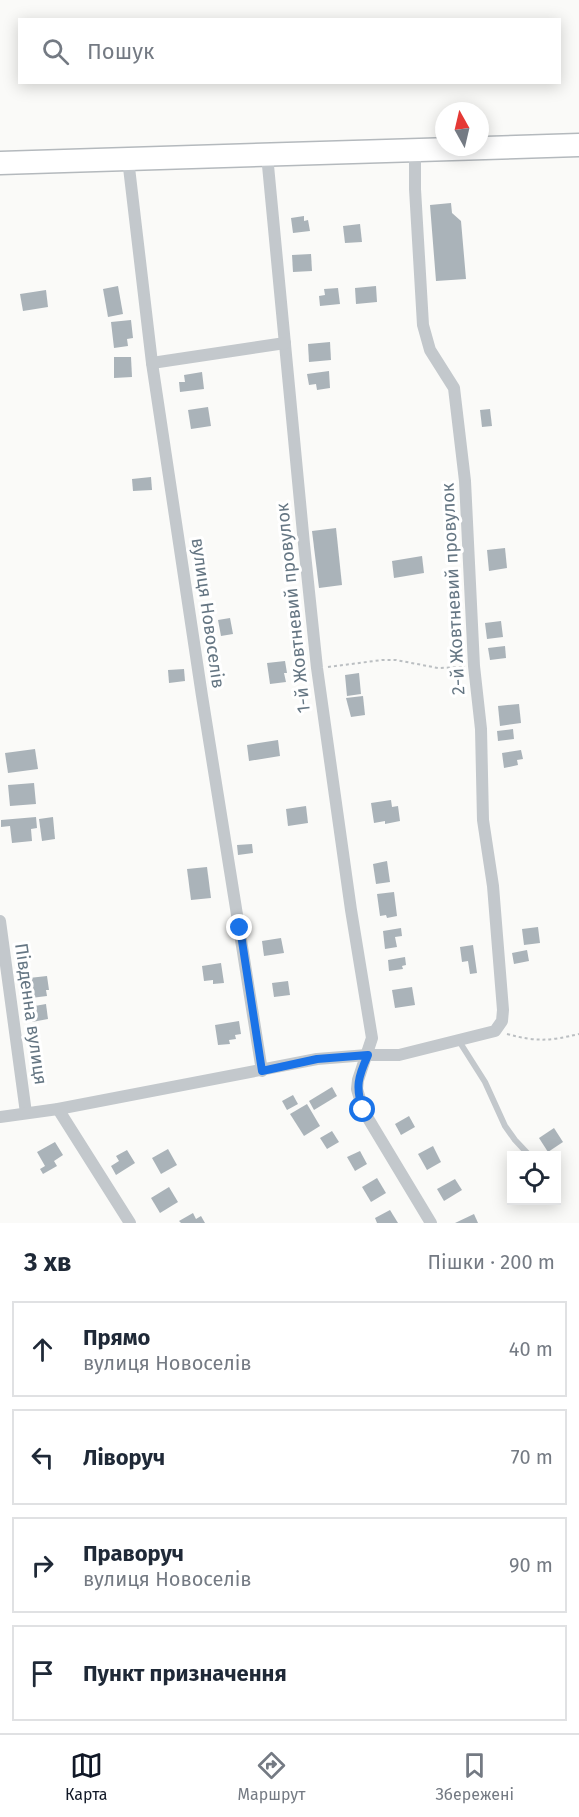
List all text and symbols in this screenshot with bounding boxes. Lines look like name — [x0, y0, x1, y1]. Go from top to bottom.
search box — [18, 18, 561, 84]
icon: search — [39, 35, 72, 68]
text: Пошук — [87, 38, 154, 65]
north arrow — [435, 102, 489, 156]
street label: 2-й Жовтневий провулок — [436, 482, 470, 696]
street label: 1-й Жовтневий провулок — [271, 501, 315, 714]
street label: вулиця Новоселів — [187, 536, 229, 690]
route end — [226, 914, 252, 940]
street label: Південна вулиця — [10, 942, 52, 1086]
route start — [349, 1096, 375, 1122]
map controls — [507, 1151, 561, 1205]
button: locate — [507, 1151, 561, 1205]
text: 3 хв — [24, 1247, 71, 1278]
text: Пішки · 200 m — [428, 1250, 555, 1274]
text: Прямо — [83, 1324, 150, 1351]
icon: ahead — [26, 1333, 59, 1366]
text: 40 m — [509, 1337, 553, 1361]
text: вулиця Новоселів — [83, 1351, 252, 1375]
icon: left — [26, 1441, 59, 1474]
text: Ліворуч — [83, 1444, 165, 1471]
text: 70 m — [511, 1445, 553, 1469]
text: Праворуч — [83, 1540, 184, 1567]
icon: right — [26, 1549, 59, 1582]
text: 90 m — [509, 1553, 553, 1577]
text: вулиця Новоселів — [83, 1567, 252, 1591]
icon: arrive — [26, 1657, 59, 1690]
text: Пункт призначення — [83, 1660, 287, 1687]
tab: Карта — [65, 1749, 107, 1804]
tab: Маршрут — [238, 1749, 305, 1804]
tab: Збережені — [435, 1749, 514, 1804]

